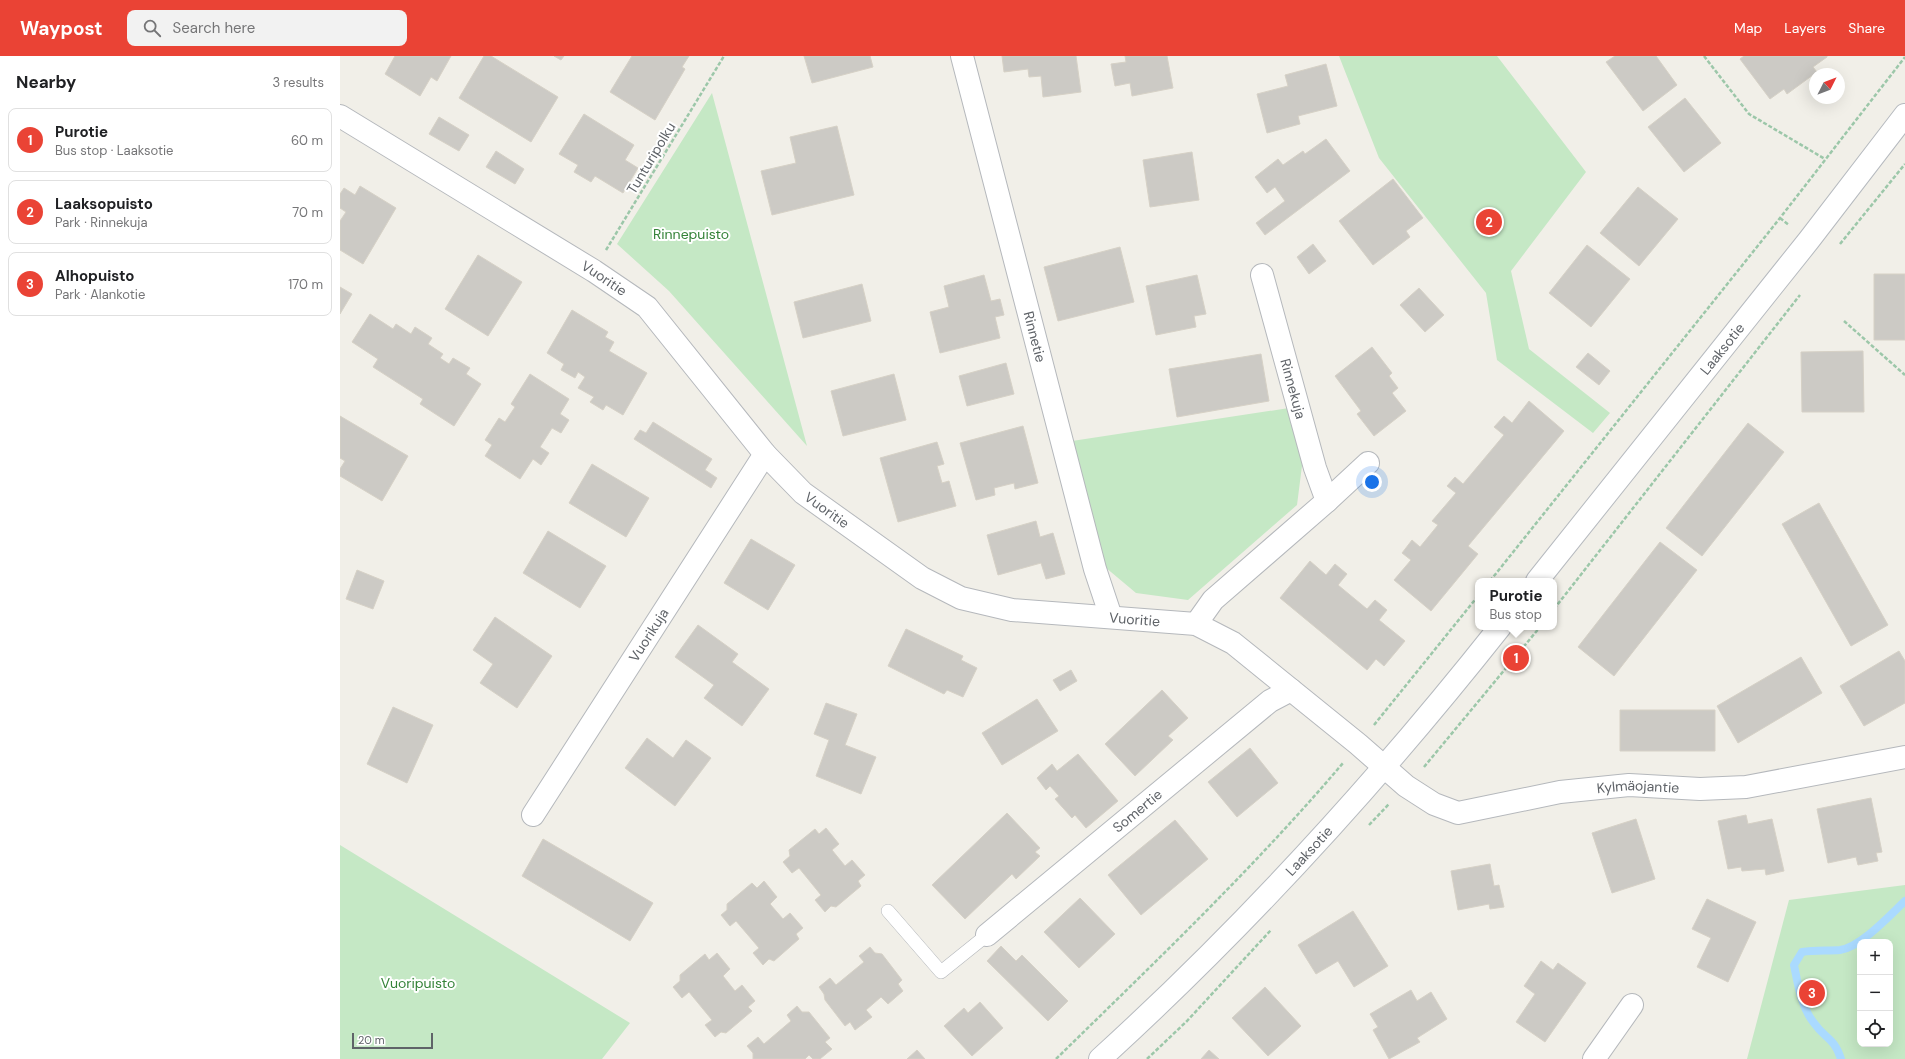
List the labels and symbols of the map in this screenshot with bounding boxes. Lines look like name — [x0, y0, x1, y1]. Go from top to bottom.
north arrow — [1809, 68, 1845, 104]
street label: Tunturipolku — [623, 119, 679, 197]
pin: 2 — [1476, 207, 1502, 237]
park label: Rinnepuisto — [653, 225, 729, 243]
street label: Vuoritie — [578, 257, 630, 300]
street label: Rinnetie — [1019, 309, 1050, 364]
street label: Laaksotie — [1696, 319, 1748, 378]
street label: Rinnekuja — [1276, 357, 1310, 421]
your location — [1362, 472, 1382, 492]
street label: Vuoritie — [801, 488, 853, 532]
street label: Vuorikuja — [625, 605, 673, 665]
street label: Vuoritie — [1109, 608, 1161, 630]
pin: 1 — [1503, 643, 1529, 673]
street label: Kylmäojantie — [1596, 776, 1680, 797]
street label: Somertie — [1109, 785, 1166, 836]
street label: Laaksotie — [1282, 822, 1336, 879]
park label: Vuoripuisto — [381, 974, 455, 992]
pin: 3 — [1799, 978, 1825, 1008]
scale bar — [352, 1031, 433, 1050]

